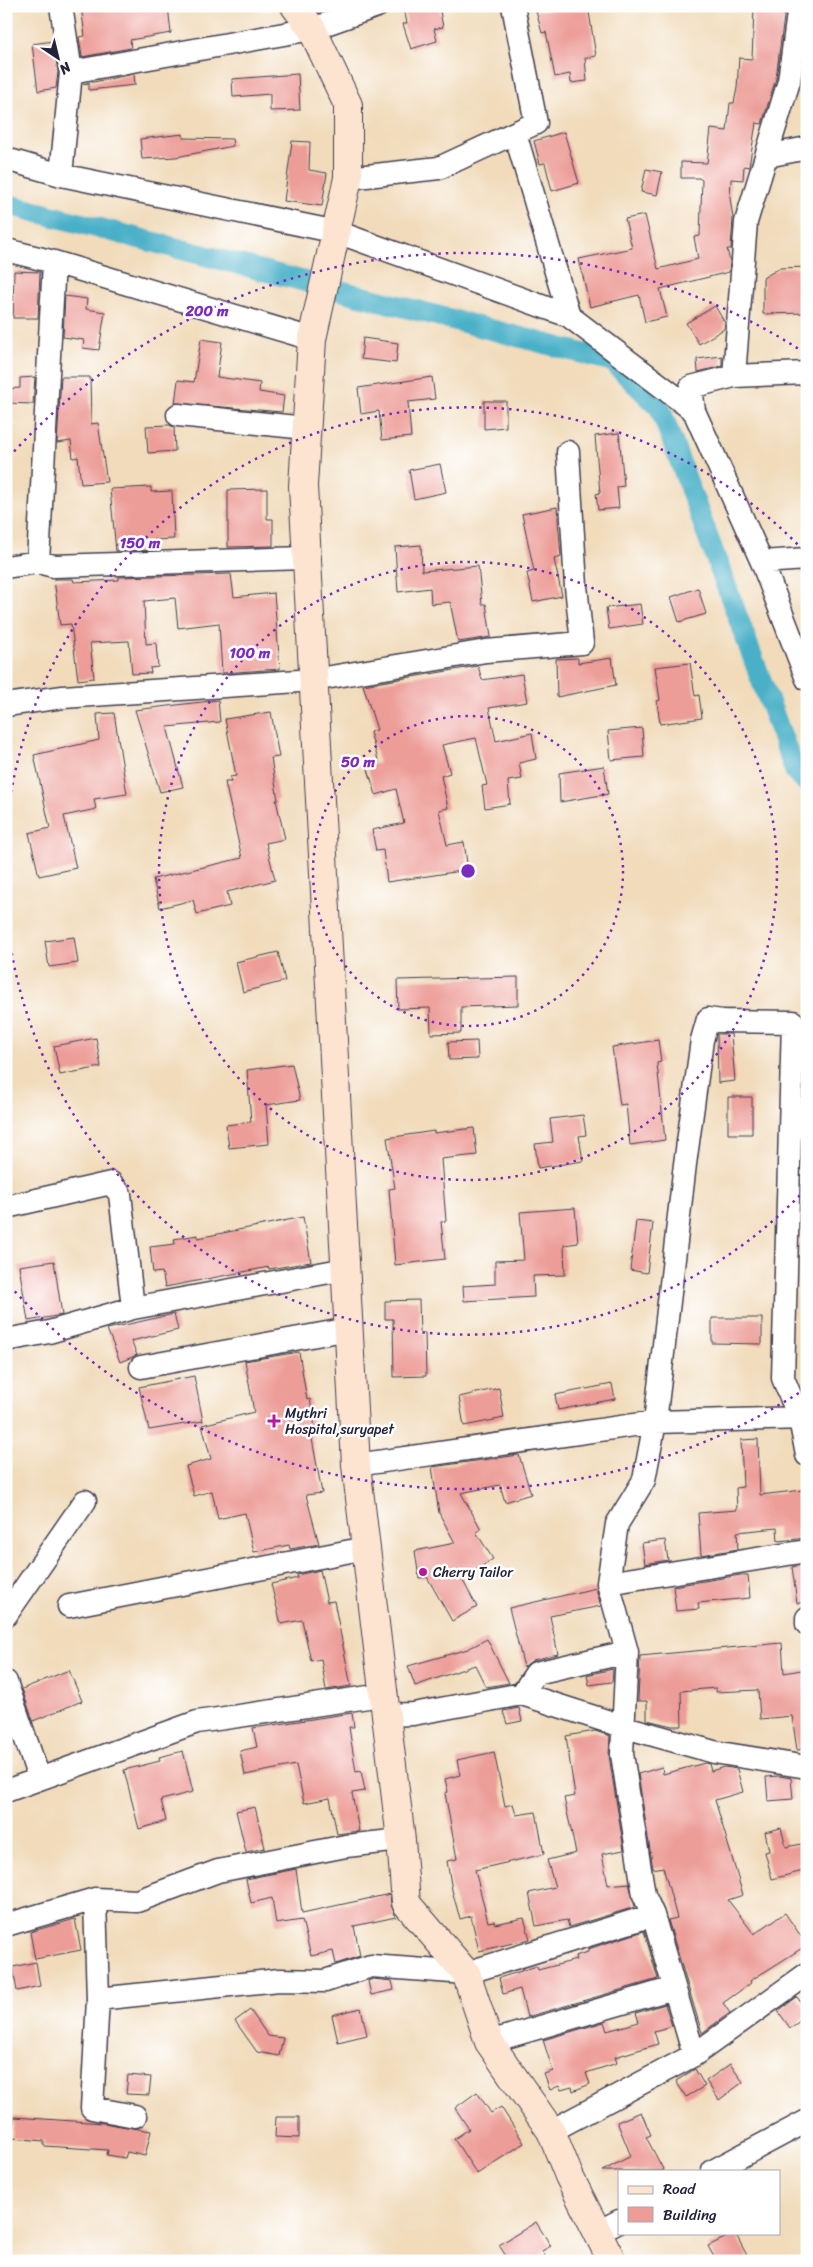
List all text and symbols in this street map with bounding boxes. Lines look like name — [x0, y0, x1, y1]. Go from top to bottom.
north arrow — [32, 32, 82, 82]
text: N — [54, 55, 77, 81]
text: 200 m — [184, 298, 229, 324]
text: 150 m — [120, 530, 161, 556]
text: 100 m — [230, 640, 271, 666]
text: 50 m — [341, 749, 376, 775]
centre of rings — [459, 862, 477, 880]
place label: Mythri Hospital,suryapet — [285, 1401, 395, 1442]
marker: Mythri Hospital,suryapet — [267, 1414, 281, 1428]
place label: Cherry Tailor — [433, 1560, 514, 1585]
marker: Cherry Tailor — [417, 1566, 429, 1578]
legend — [618, 2170, 780, 2234]
text: Road — [663, 2176, 696, 2202]
text: Building — [663, 2202, 717, 2228]

